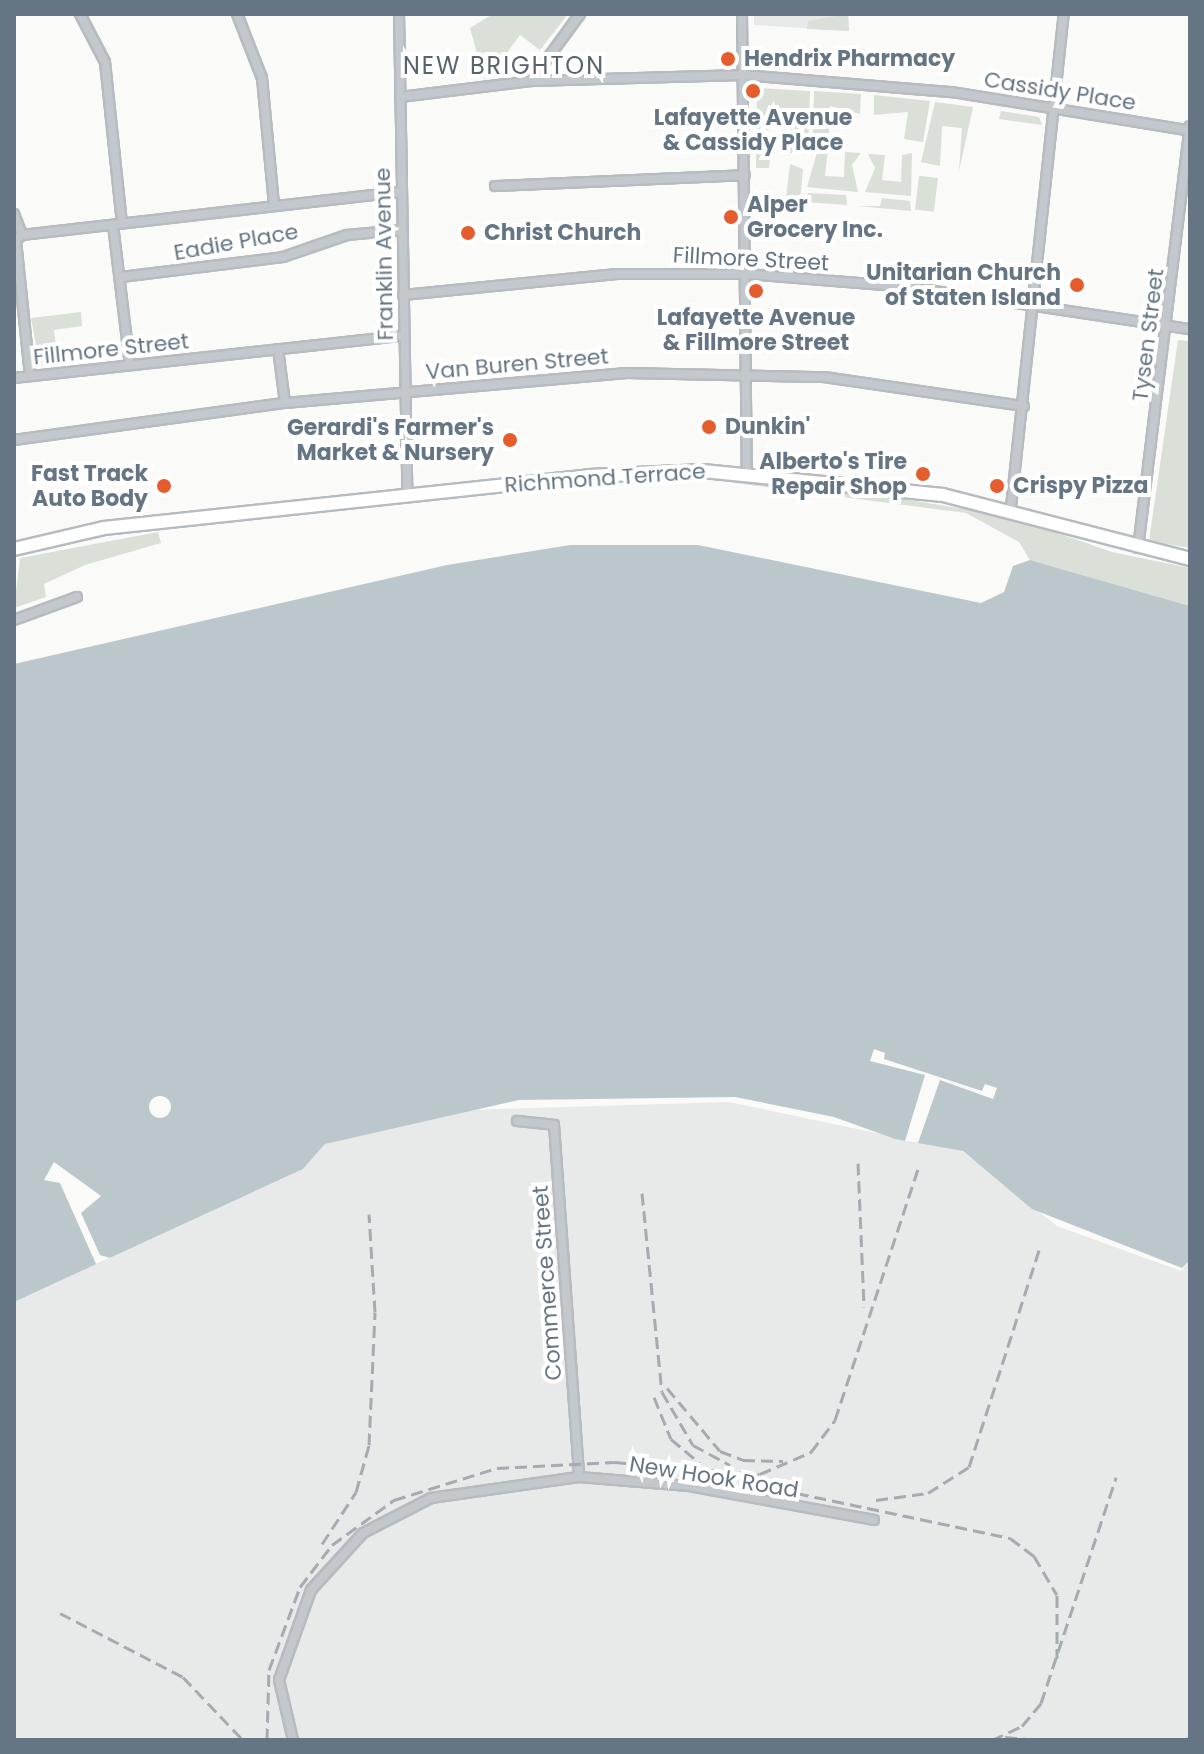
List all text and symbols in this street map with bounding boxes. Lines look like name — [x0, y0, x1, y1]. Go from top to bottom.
place label: Hendrix Pharmacy — [744, 46, 955, 72]
marker: Hendrix Pharmacy — [719, 50, 737, 68]
district label: NEW BRIGHTON — [403, 52, 605, 80]
street label: Cassidy Place — [982, 66, 1138, 116]
marker: Lafayette Avenue & Cassidy Place — [744, 82, 762, 100]
place label: Lafayette Avenue & Cassidy Place — [654, 104, 852, 156]
street label: Franklin Avenue — [369, 167, 399, 341]
place label: Alper Grocery Inc. — [747, 191, 883, 242]
marker: Alper Grocery Inc. — [722, 208, 740, 226]
street label: Eadie Place — [172, 218, 300, 266]
place label: Christ Church — [484, 220, 641, 246]
marker: Christ Church — [459, 224, 477, 242]
street label: Fillmore Street — [672, 242, 830, 276]
place label: Unitarian Church of Staten Island — [866, 259, 1061, 310]
street label: Tysen Street — [1127, 267, 1169, 403]
marker: Unitarian Church of Staten Island — [1068, 276, 1086, 294]
marker: Lafayette Avenue & Fillmore Street — [747, 282, 765, 300]
place label: Lafayette Avenue & Fillmore Street — [657, 304, 855, 356]
street label: Fillmore Street — [32, 328, 190, 370]
street label: Van Buren Street — [424, 343, 610, 385]
place label: Gerardi's Farmer's Market & Nursery — [287, 414, 494, 466]
place label: Dunkin' — [725, 414, 810, 440]
marker: Dunkin' — [700, 418, 718, 436]
marker: Gerardi's Farmer's Market & Nursery — [501, 431, 519, 449]
place label: Alberto's Tire Repair Shop — [759, 448, 907, 500]
street label: Richmond Terrace — [504, 458, 706, 498]
place label: Fast Track Auto Body — [31, 460, 148, 512]
marker: Alberto's Tire Repair Shop — [914, 465, 932, 483]
place label: Crispy Pizza — [1013, 473, 1148, 499]
marker: Fast Track Auto Body — [155, 477, 173, 495]
marker: Crispy Pizza — [988, 477, 1006, 495]
street label: Commerce Street — [527, 1185, 567, 1381]
street label: New Hook Road — [628, 1451, 800, 1503]

